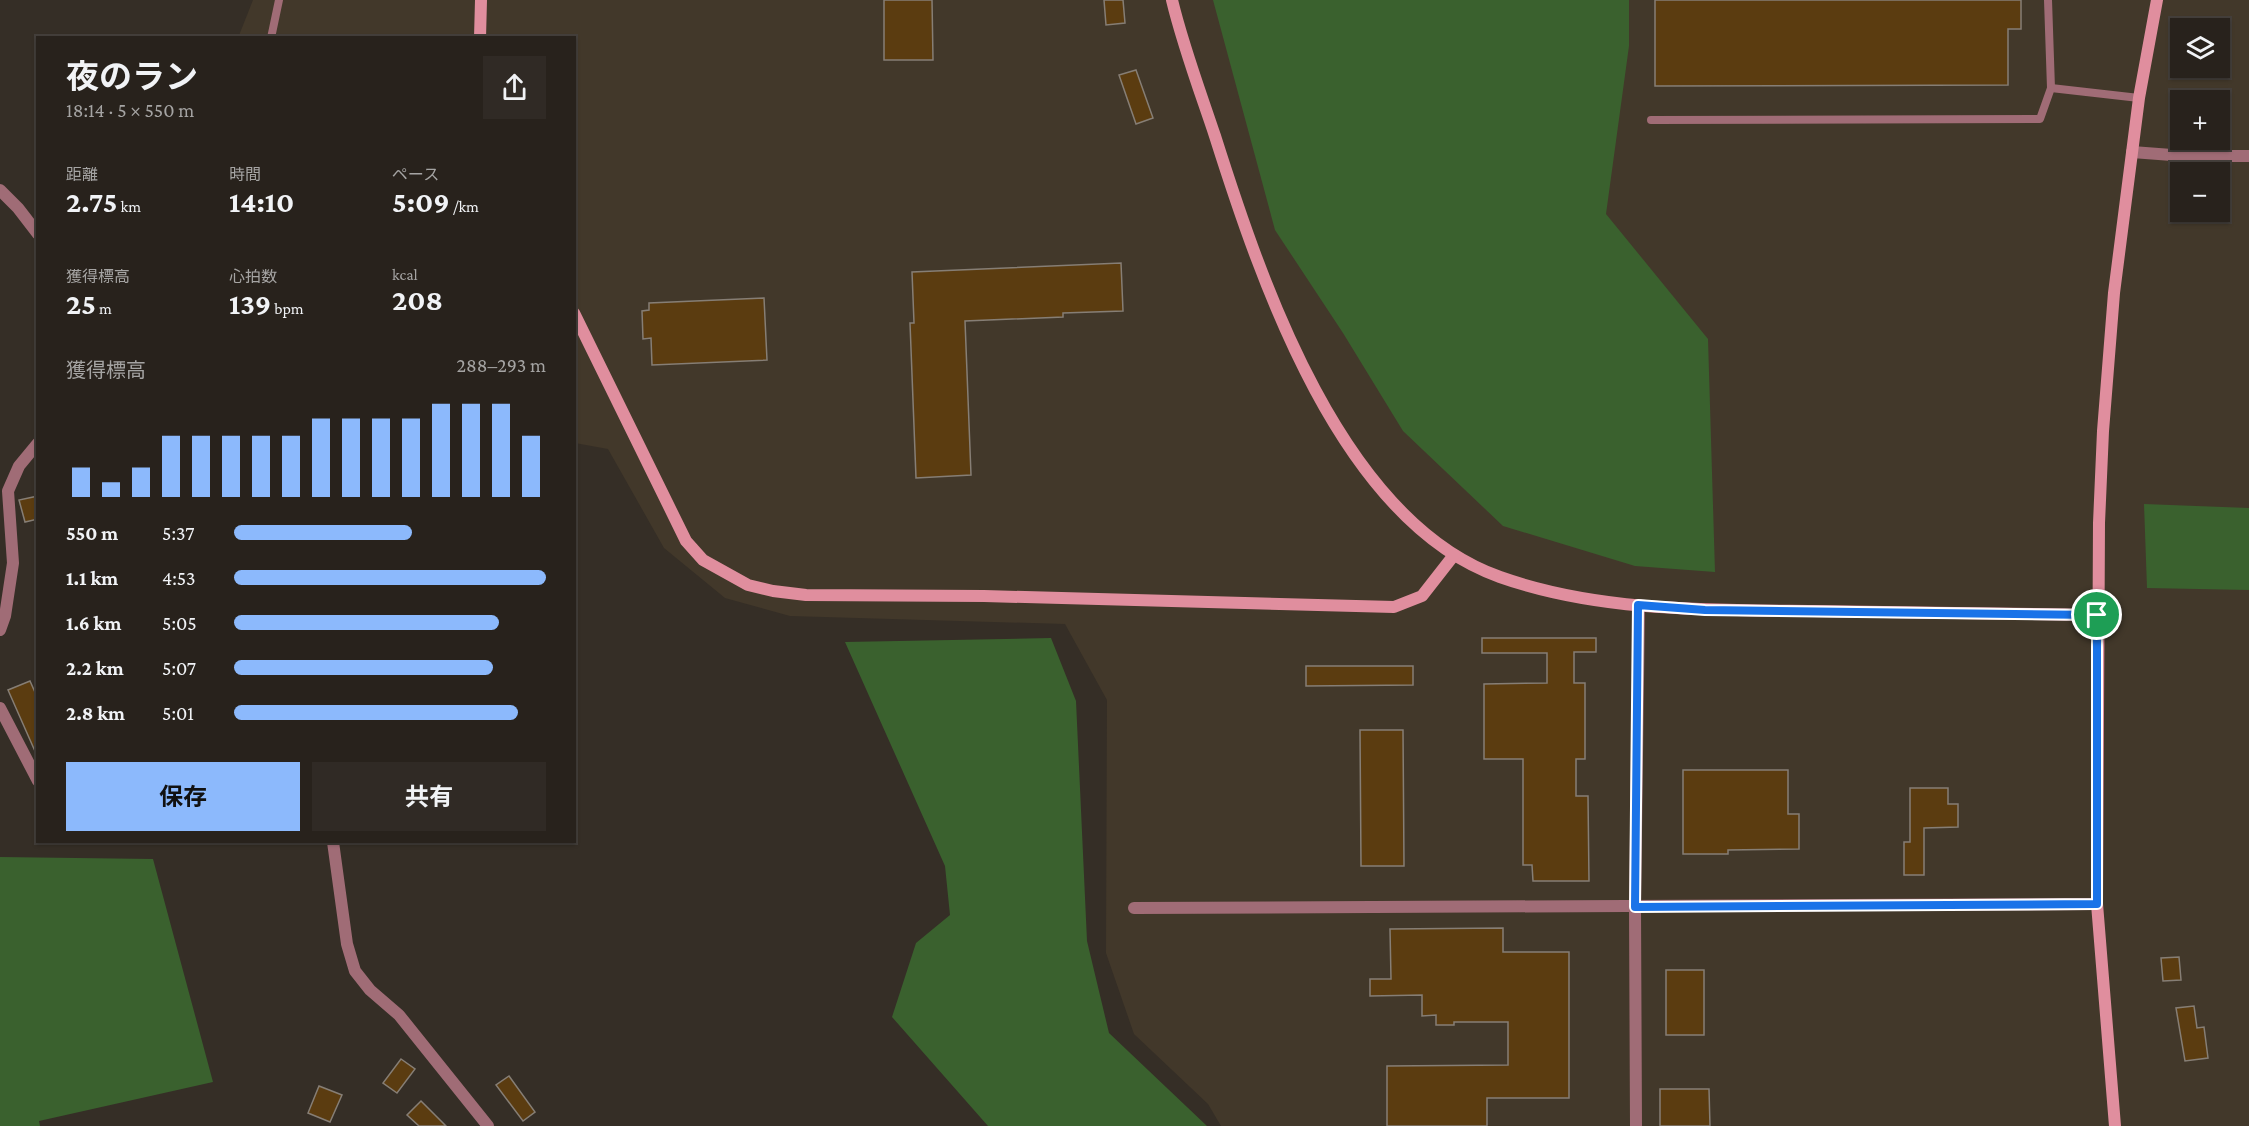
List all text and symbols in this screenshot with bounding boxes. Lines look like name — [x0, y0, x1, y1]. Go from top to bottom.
map controls — [2170, 18, 2230, 222]
button: layers — [2170, 18, 2230, 78]
button: share — [483, 56, 546, 119]
text: 夜のラン — [66, 58, 198, 95]
button: + — [2170, 90, 2230, 150]
text: 18:14 · 5 × 550 m — [66, 99, 194, 121]
button: − — [2170, 162, 2230, 222]
text: 距離 — [66, 166, 98, 183]
text: 時間 — [229, 166, 261, 183]
text: ペース — [392, 166, 439, 183]
text: 2.75 — [66, 185, 118, 218]
text: 14:10 — [229, 185, 294, 218]
text: 5:09 — [392, 185, 450, 218]
text: km — [118, 198, 141, 215]
text: /km — [450, 198, 479, 215]
text: kcal — [392, 266, 418, 283]
text: 獲得標高 — [66, 268, 130, 285]
text: 心拍数 — [229, 268, 277, 285]
text: 208 — [392, 283, 443, 316]
text: 25 — [66, 287, 96, 320]
text: 139 — [229, 287, 271, 320]
text: m — [96, 300, 112, 317]
text: bpm — [271, 300, 304, 317]
text: 288–293 m — [456, 354, 546, 376]
text: 獲得標高 — [66, 359, 146, 381]
text: 550 m — [66, 522, 118, 544]
text: 5:37 — [162, 522, 195, 544]
text: 1.1 km — [66, 567, 118, 589]
text: 4:53 — [162, 567, 195, 589]
pin — [2071, 589, 2122, 640]
icon: arrive — [2080, 598, 2113, 631]
text: 1.6 km — [66, 612, 121, 634]
text: 5:05 — [162, 612, 197, 634]
text: 2.2 km — [66, 657, 124, 679]
text: 5:07 — [162, 657, 196, 679]
text: 2.8 km — [66, 702, 125, 724]
text: 5:01 — [162, 702, 194, 724]
button: 保存 — [66, 762, 300, 831]
button: 共有 — [312, 762, 546, 831]

